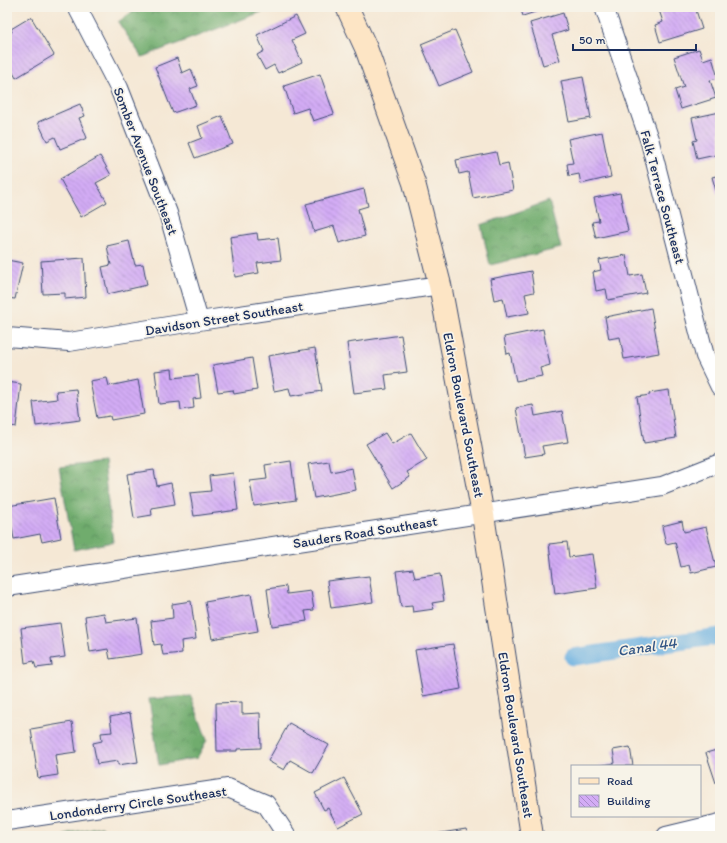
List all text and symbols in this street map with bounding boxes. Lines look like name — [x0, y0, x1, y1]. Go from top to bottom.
scale bar — [573, 26, 696, 52]
text: 50 m — [579, 33, 605, 47]
street label: Somber Avenue Southeast — [109, 85, 182, 238]
street label: Falk Terrace Southeast — [636, 128, 689, 266]
street label: Davidson Street Southeast — [144, 298, 304, 339]
street label: Eldron Boulevard Southeast — [439, 331, 488, 499]
street label: Sauders Road Southeast — [292, 513, 439, 552]
water label: Canal 44 — [617, 634, 678, 660]
street label: Eldron Boulevard Southeast — [494, 651, 537, 819]
legend — [571, 765, 701, 817]
text: Road — [607, 774, 633, 788]
street label: Londonderry Circle Southeast — [48, 783, 228, 824]
text: Building — [607, 794, 651, 808]

